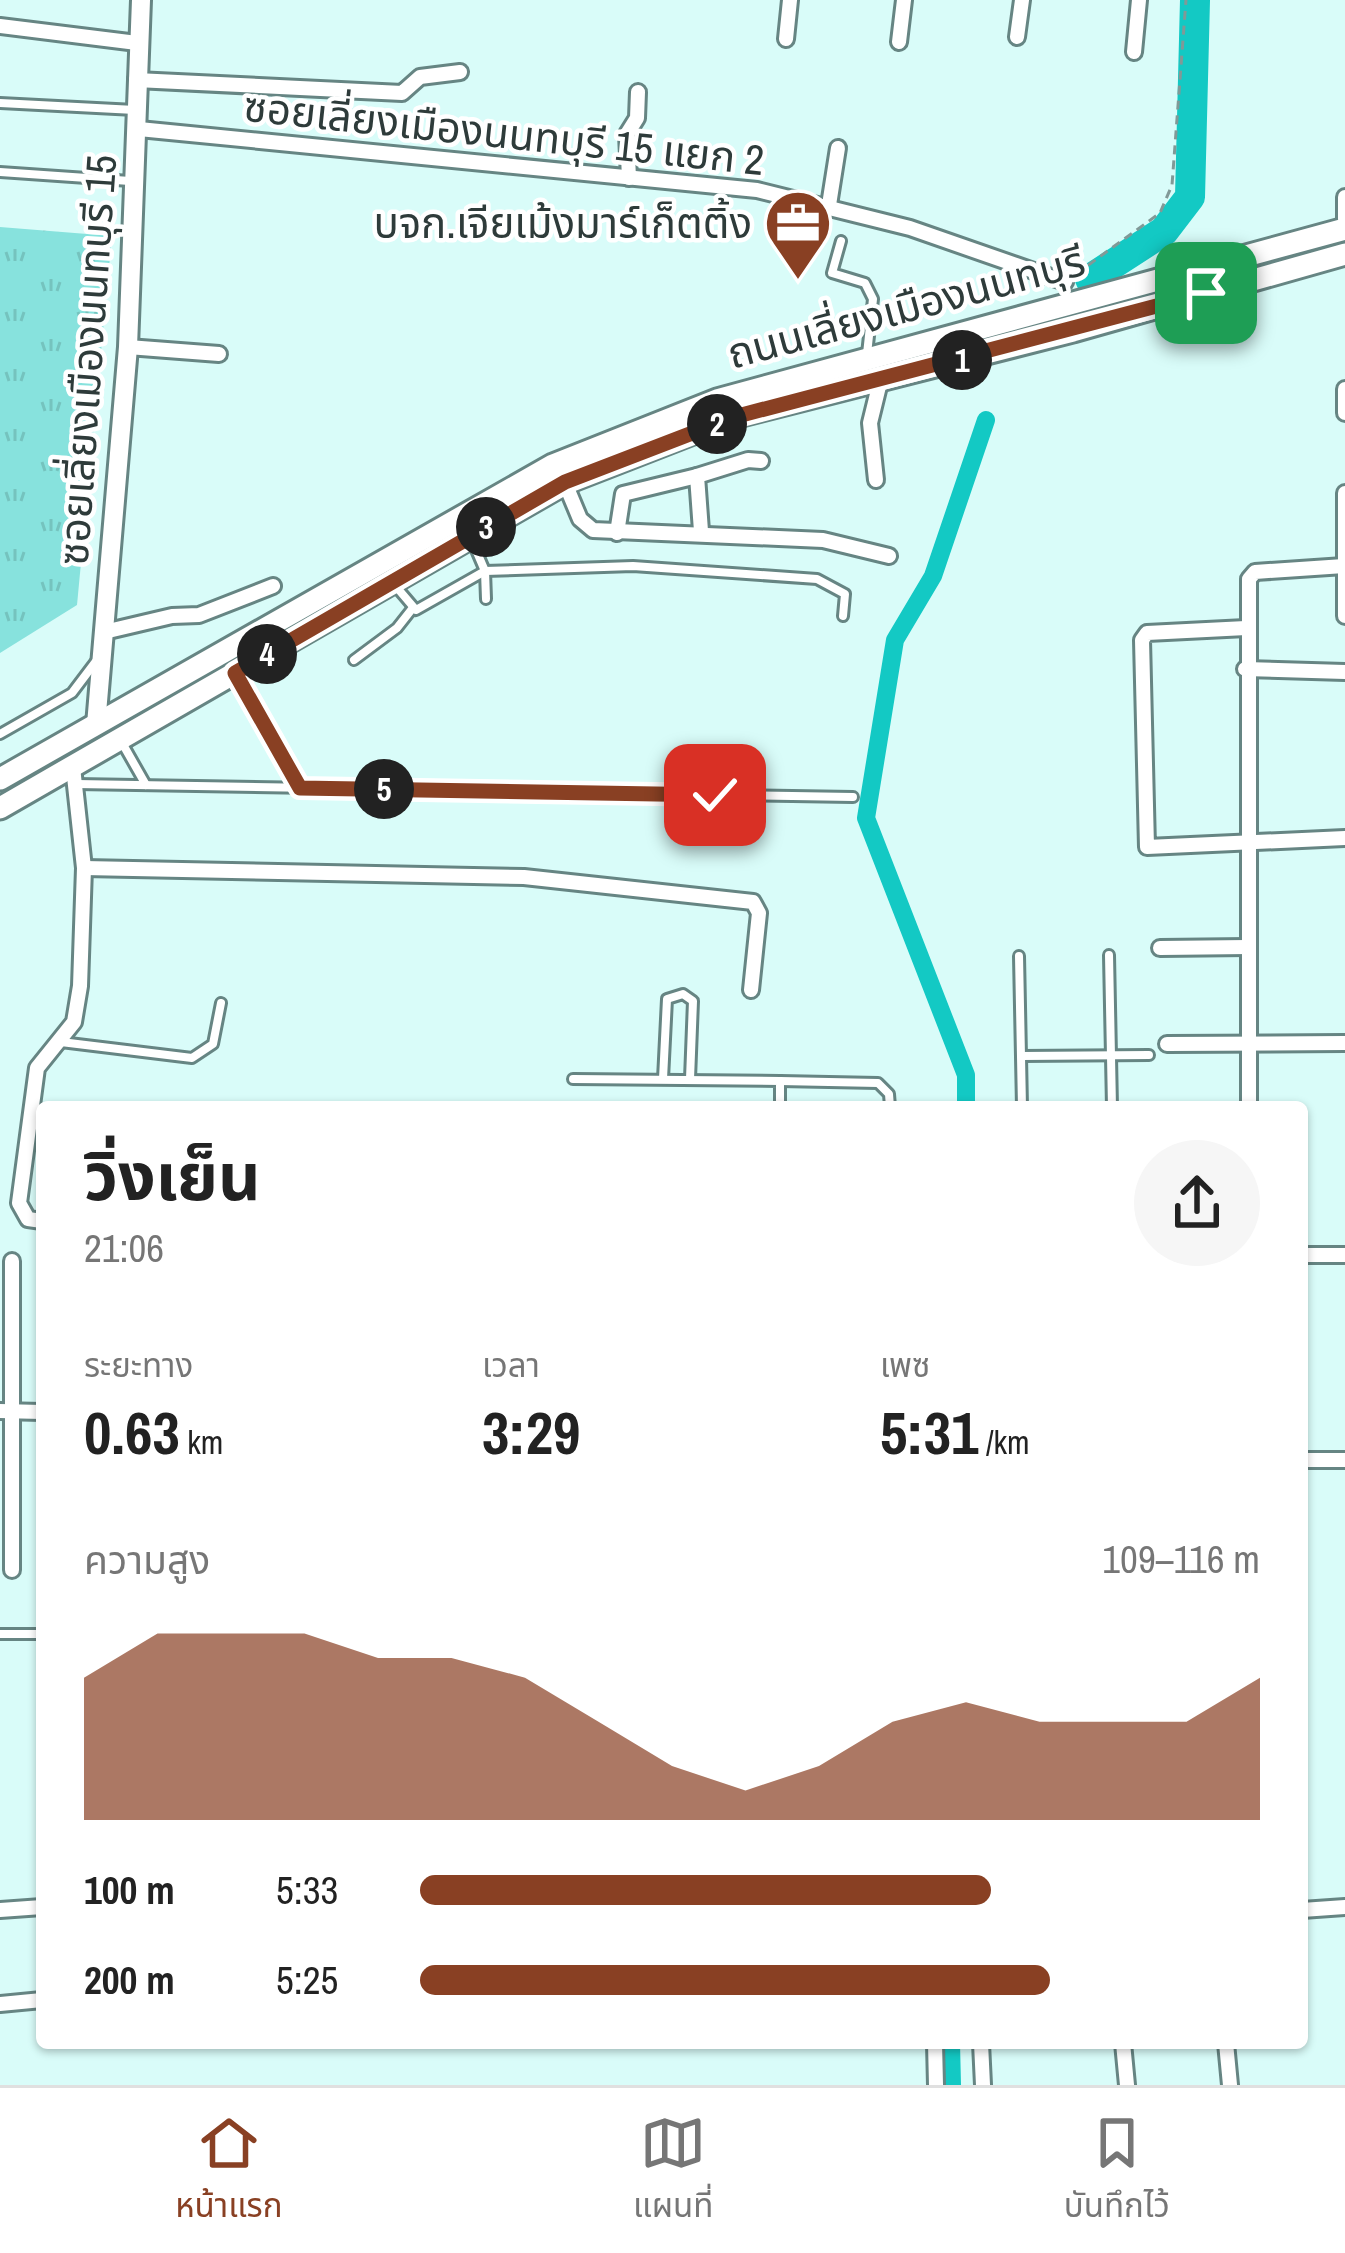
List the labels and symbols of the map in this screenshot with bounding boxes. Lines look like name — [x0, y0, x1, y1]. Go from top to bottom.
street label: ซอยเลี่ยงเมืองนนทบุรี 15 แยก 2 — [241, 78, 767, 188]
street label: ซอยเลี่ยงเมืองนนทบุรี 15 — [45, 153, 129, 567]
office icon: บจก.เจียเม้งมาร์เก็ตติ้ง — [763, 188, 833, 282]
place label: บจก.เจียเม้งมาร์เก็ตติ้ง — [373, 195, 752, 251]
street label: ถนนเลี่ยงเมืองนนทบุรี — [721, 232, 1091, 382]
pin — [1155, 242, 1257, 344]
pin: 1 — [932, 330, 992, 390]
pin: 2 — [687, 394, 747, 454]
pin: 3 — [456, 497, 516, 557]
pin: 4 — [237, 624, 297, 684]
pin — [664, 744, 766, 846]
pin: 5 — [354, 759, 414, 819]

